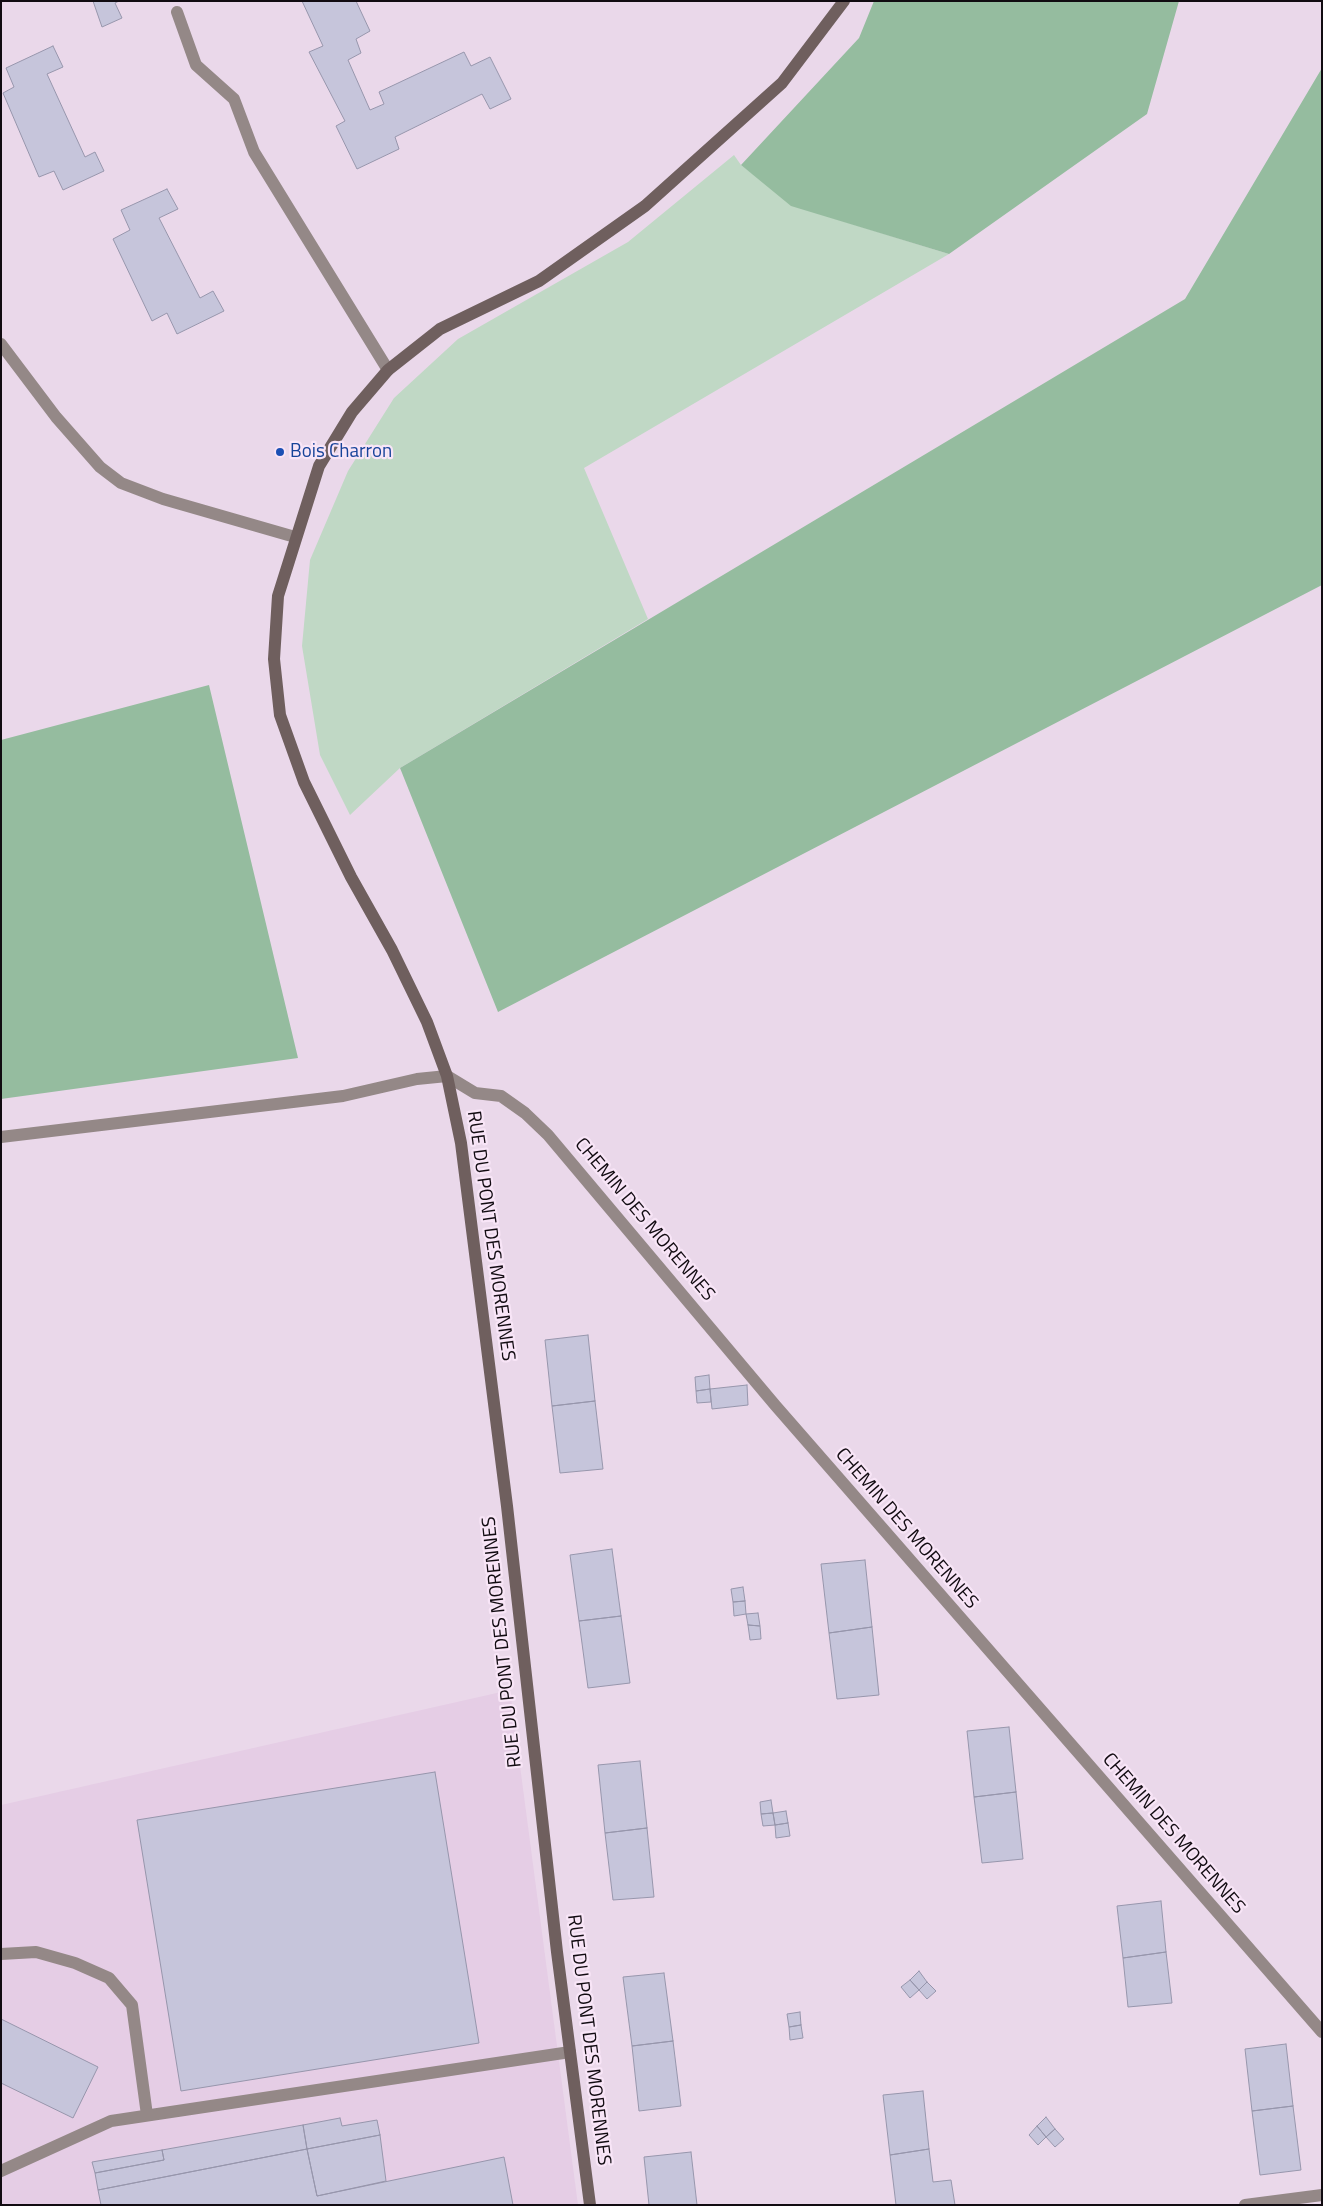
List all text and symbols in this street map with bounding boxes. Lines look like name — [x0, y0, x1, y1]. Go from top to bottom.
place label: Bois Charron — [290, 441, 392, 463]
marker: Bois Charron — [274, 446, 286, 458]
street label: RUE DU PONT DES MORENNES — [461, 1109, 519, 1363]
street label: CHEMIN DES MORENNES — [569, 1134, 719, 1306]
street label: CHEMIN DES MORENNES — [830, 1444, 982, 1614]
street label: RUE DU PONT DES MORENNES — [478, 1515, 528, 1769]
street label: CHEMIN DES MORENNES — [1097, 1749, 1249, 1919]
street label: RUE DU PONT DES MORENNES — [561, 1913, 615, 2167]

